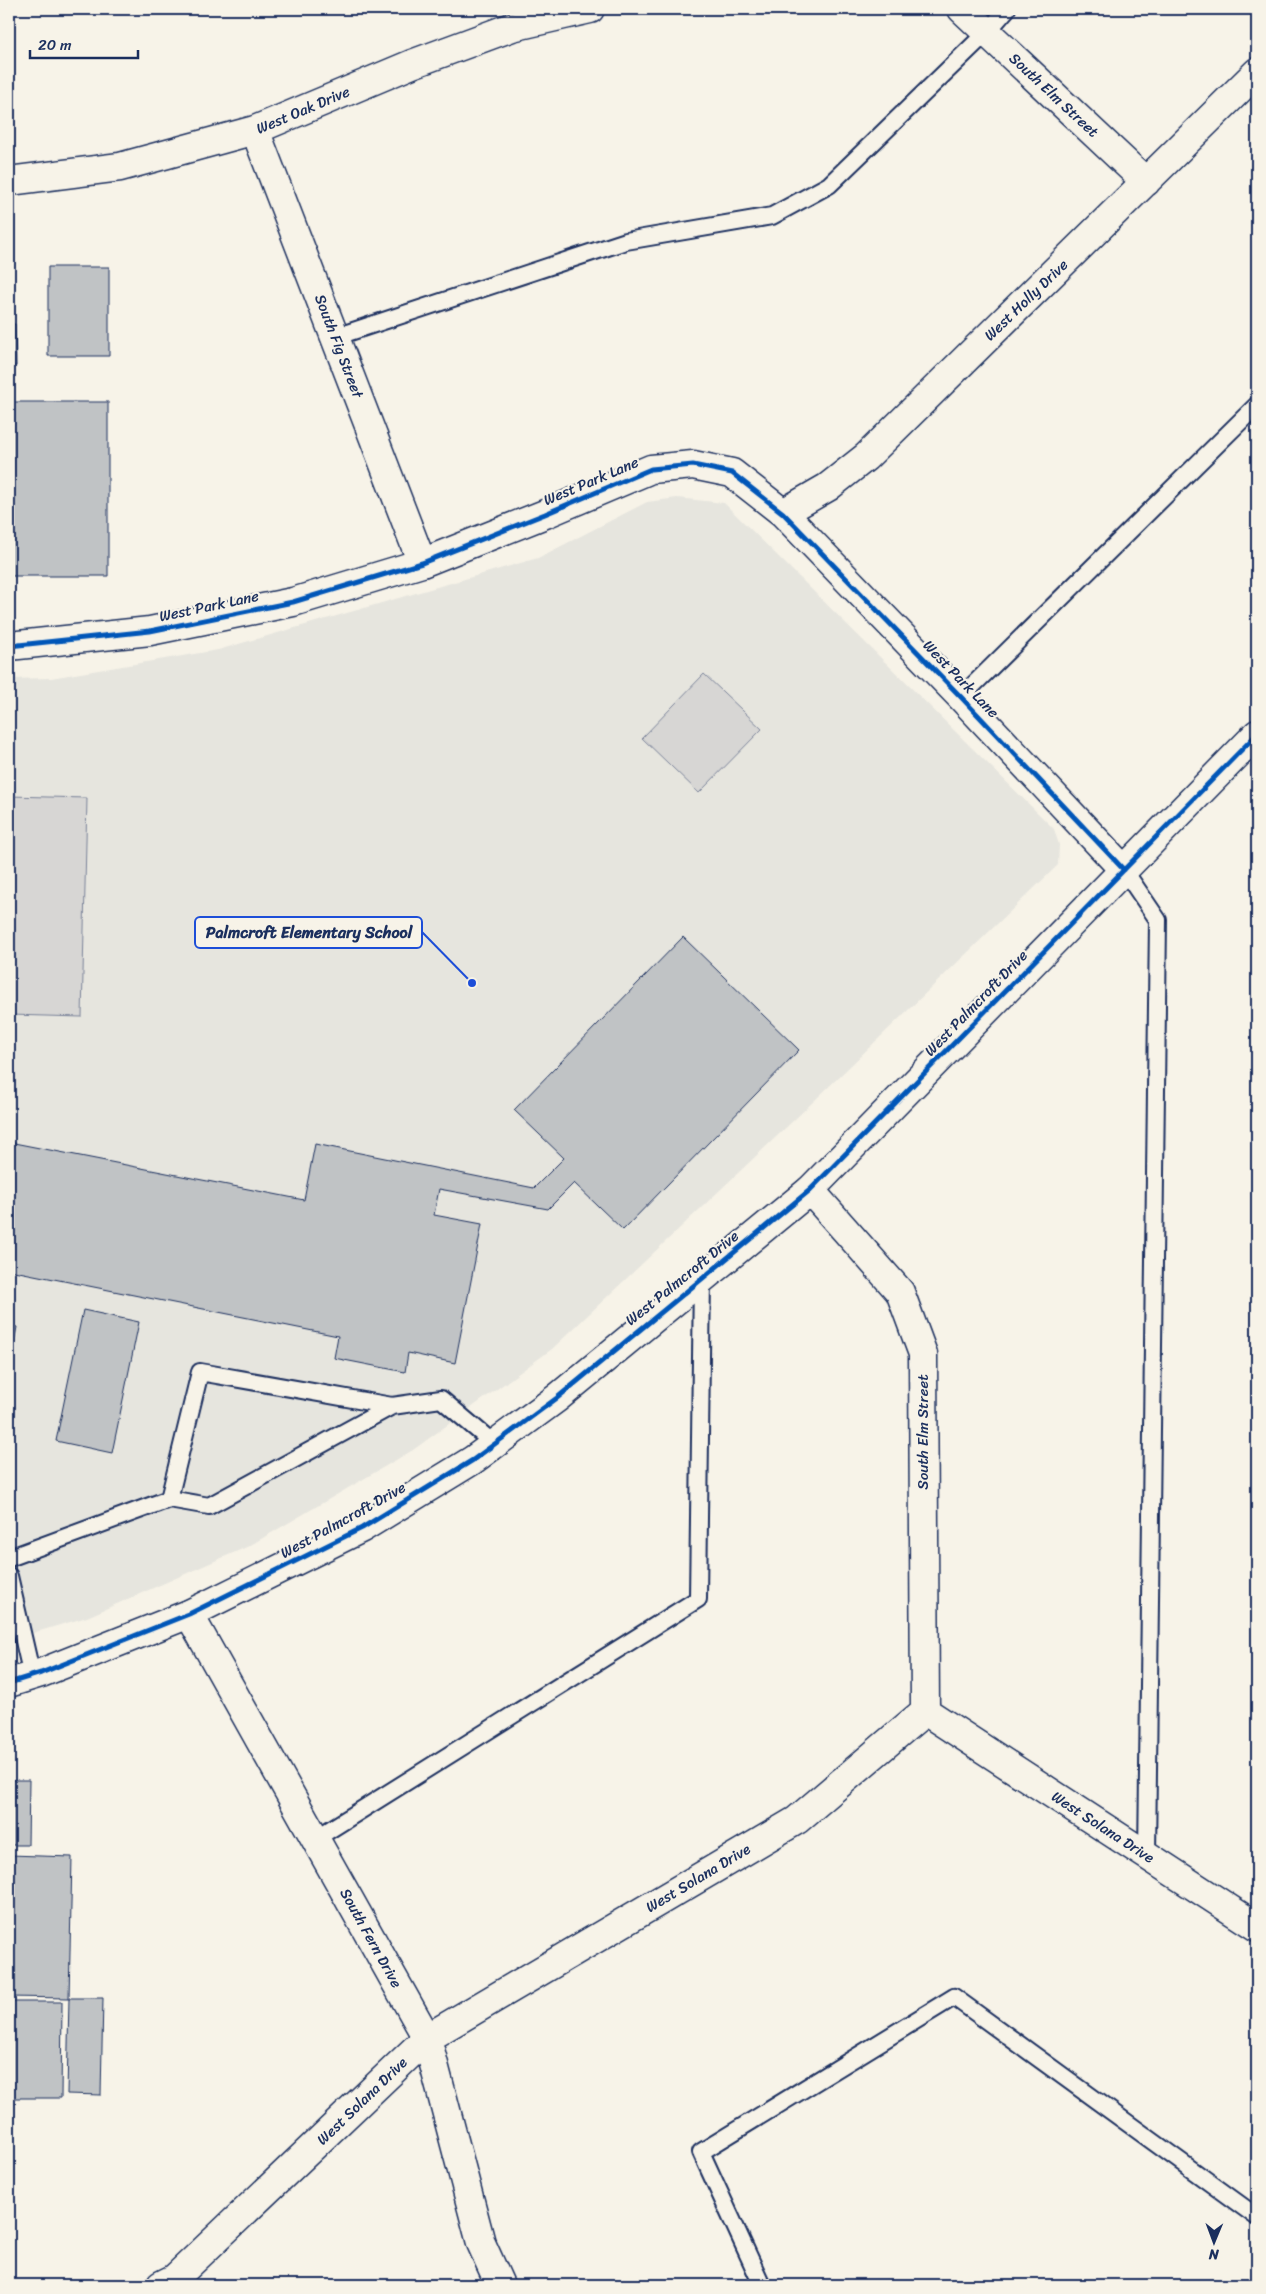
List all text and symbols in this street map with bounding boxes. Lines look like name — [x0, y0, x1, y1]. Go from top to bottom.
scale bar — [30, 28, 138, 60]
text: 20 m — [38, 32, 72, 58]
street label: South Elm Street — [1003, 46, 1105, 144]
street label: West Oak Drive — [252, 78, 354, 141]
street label: West Holly Drive — [978, 253, 1074, 347]
street label: South Fig Street — [307, 290, 371, 403]
street label: West Park Lane — [539, 449, 643, 513]
street label: West Park Lane — [157, 583, 261, 629]
street label: West Park Lane — [916, 634, 1006, 725]
callout: Palmcroft Elementary School — [195, 917, 422, 948]
text: Palmcroft Elementary School — [206, 918, 414, 947]
street label: West Palmcroft Drive — [918, 943, 1034, 1062]
street label: West Palmcroft Drive — [619, 1224, 745, 1332]
street label: South Elm Street — [910, 1374, 936, 1490]
street label: West Palmcroft Drive — [275, 1474, 411, 1565]
street label: West Solana Drive — [1046, 1784, 1160, 1870]
street label: West Solana Drive — [641, 1836, 755, 1920]
street label: South Fern Drive — [333, 1883, 409, 1993]
street label: West Solana Drive — [310, 2051, 414, 2151]
north arrow — [1188, 2216, 1238, 2266]
text: N — [1208, 2242, 1220, 2267]

